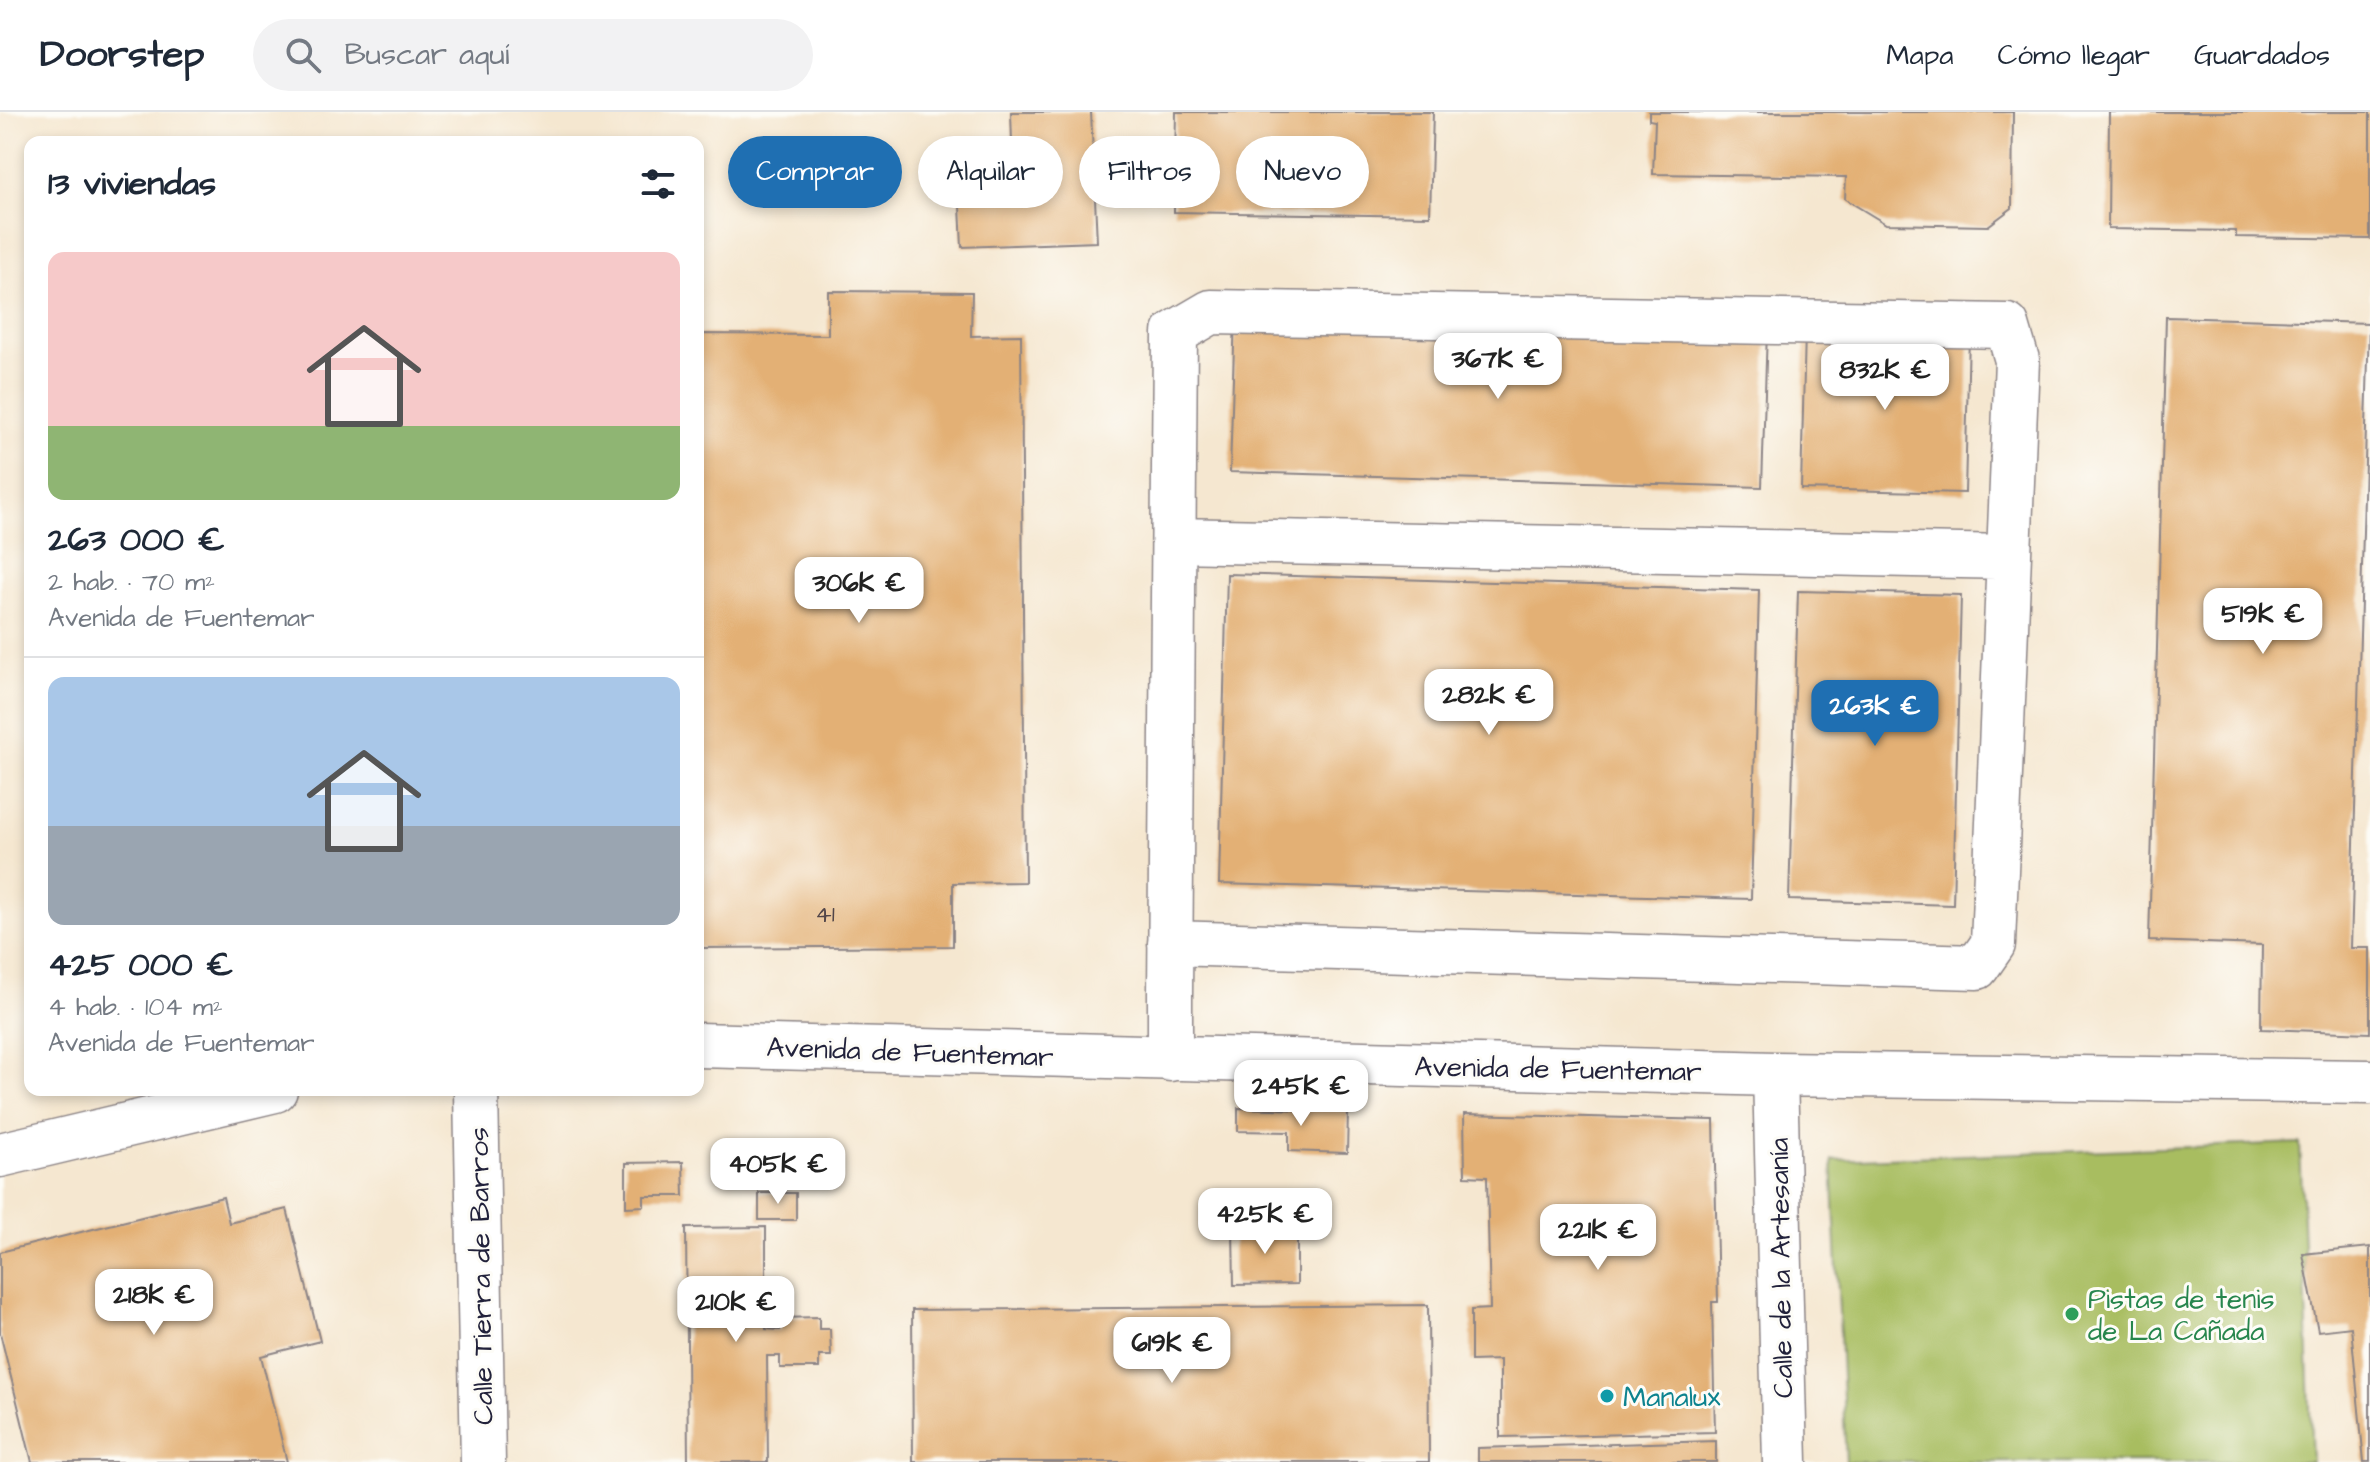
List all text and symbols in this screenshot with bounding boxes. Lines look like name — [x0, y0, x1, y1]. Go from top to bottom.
search box — [253, 19, 813, 91]
text: Doorstep — [40, 29, 205, 81]
icon: search — [281, 33, 325, 77]
text: Buscar aquí — [345, 34, 509, 76]
text: Mapa — [1886, 36, 1954, 75]
text: Cómo llegar — [1998, 36, 2150, 75]
text: Guardados — [2194, 36, 2330, 75]
chip: Comprar — [728, 136, 902, 208]
chip: Alquilar — [918, 136, 1063, 208]
chip: Filtros — [1079, 136, 1220, 208]
chip: Nuevo — [1236, 136, 1369, 208]
text: 13 viviendas — [48, 160, 216, 208]
icon: filters — [636, 162, 680, 206]
icon: home — [292, 304, 436, 448]
pin: 367K € — [1433, 333, 1563, 401]
text: 367K € — [1452, 341, 1544, 377]
pin: 832K € — [1820, 344, 1950, 412]
text: 832K € — [1839, 352, 1931, 388]
text: 263 000 € — [48, 516, 225, 564]
pin: 306K € — [794, 557, 924, 625]
text: 2 hab. · 70 m² — [48, 564, 215, 600]
text: 306K € — [813, 565, 905, 601]
pin: 519K € — [2198, 588, 2328, 656]
text: 519K € — [2221, 596, 2305, 632]
text: Avenida de Fuentemar — [48, 600, 315, 636]
pin: 282K € — [1424, 669, 1554, 737]
text: 282K € — [1442, 677, 1536, 713]
pin: 263K € — [1810, 680, 1940, 748]
text: 263K € — [1829, 688, 1921, 724]
icon: home — [292, 729, 436, 873]
house number: 41 — [815, 898, 835, 932]
text: 425 000 € — [48, 941, 233, 989]
text: 4 hab. · 104 m² — [48, 989, 223, 1025]
text: Avenida de Fuentemar — [48, 1025, 315, 1061]
street label: Avenida de Fuentemar — [766, 1028, 1054, 1077]
street label: Avenida de Fuentemar — [1414, 1047, 1702, 1092]
pin: 245K € — [1236, 1060, 1366, 1128]
text: 245K € — [1252, 1068, 1350, 1104]
street label: Calle Tierra de Barros — [459, 1127, 504, 1425]
street label: Calle de la Artesanía — [1760, 1137, 1803, 1399]
pin: 405K € — [713, 1138, 843, 1206]
text: 405K € — [728, 1146, 828, 1182]
pin: 425K € — [1200, 1188, 1330, 1256]
text: 425K € — [1216, 1196, 1314, 1232]
pin: 221K € — [1533, 1204, 1663, 1272]
text: 221K € — [1558, 1212, 1638, 1248]
pin: 218K € — [89, 1269, 219, 1337]
pin: 210K € — [671, 1276, 801, 1344]
text: 218K € — [113, 1277, 195, 1313]
place label: Pistas de tenis de La Cañada — [2088, 1280, 2274, 1351]
text: 210K € — [695, 1284, 777, 1320]
marker: Pistas de tenis de La Cañada — [2063, 1305, 2081, 1323]
pin: 619K € — [1107, 1317, 1237, 1385]
text: 619K € — [1131, 1325, 1213, 1361]
place label: Manalux — [1623, 1378, 1721, 1417]
marker: Manalux — [1598, 1387, 1616, 1405]

